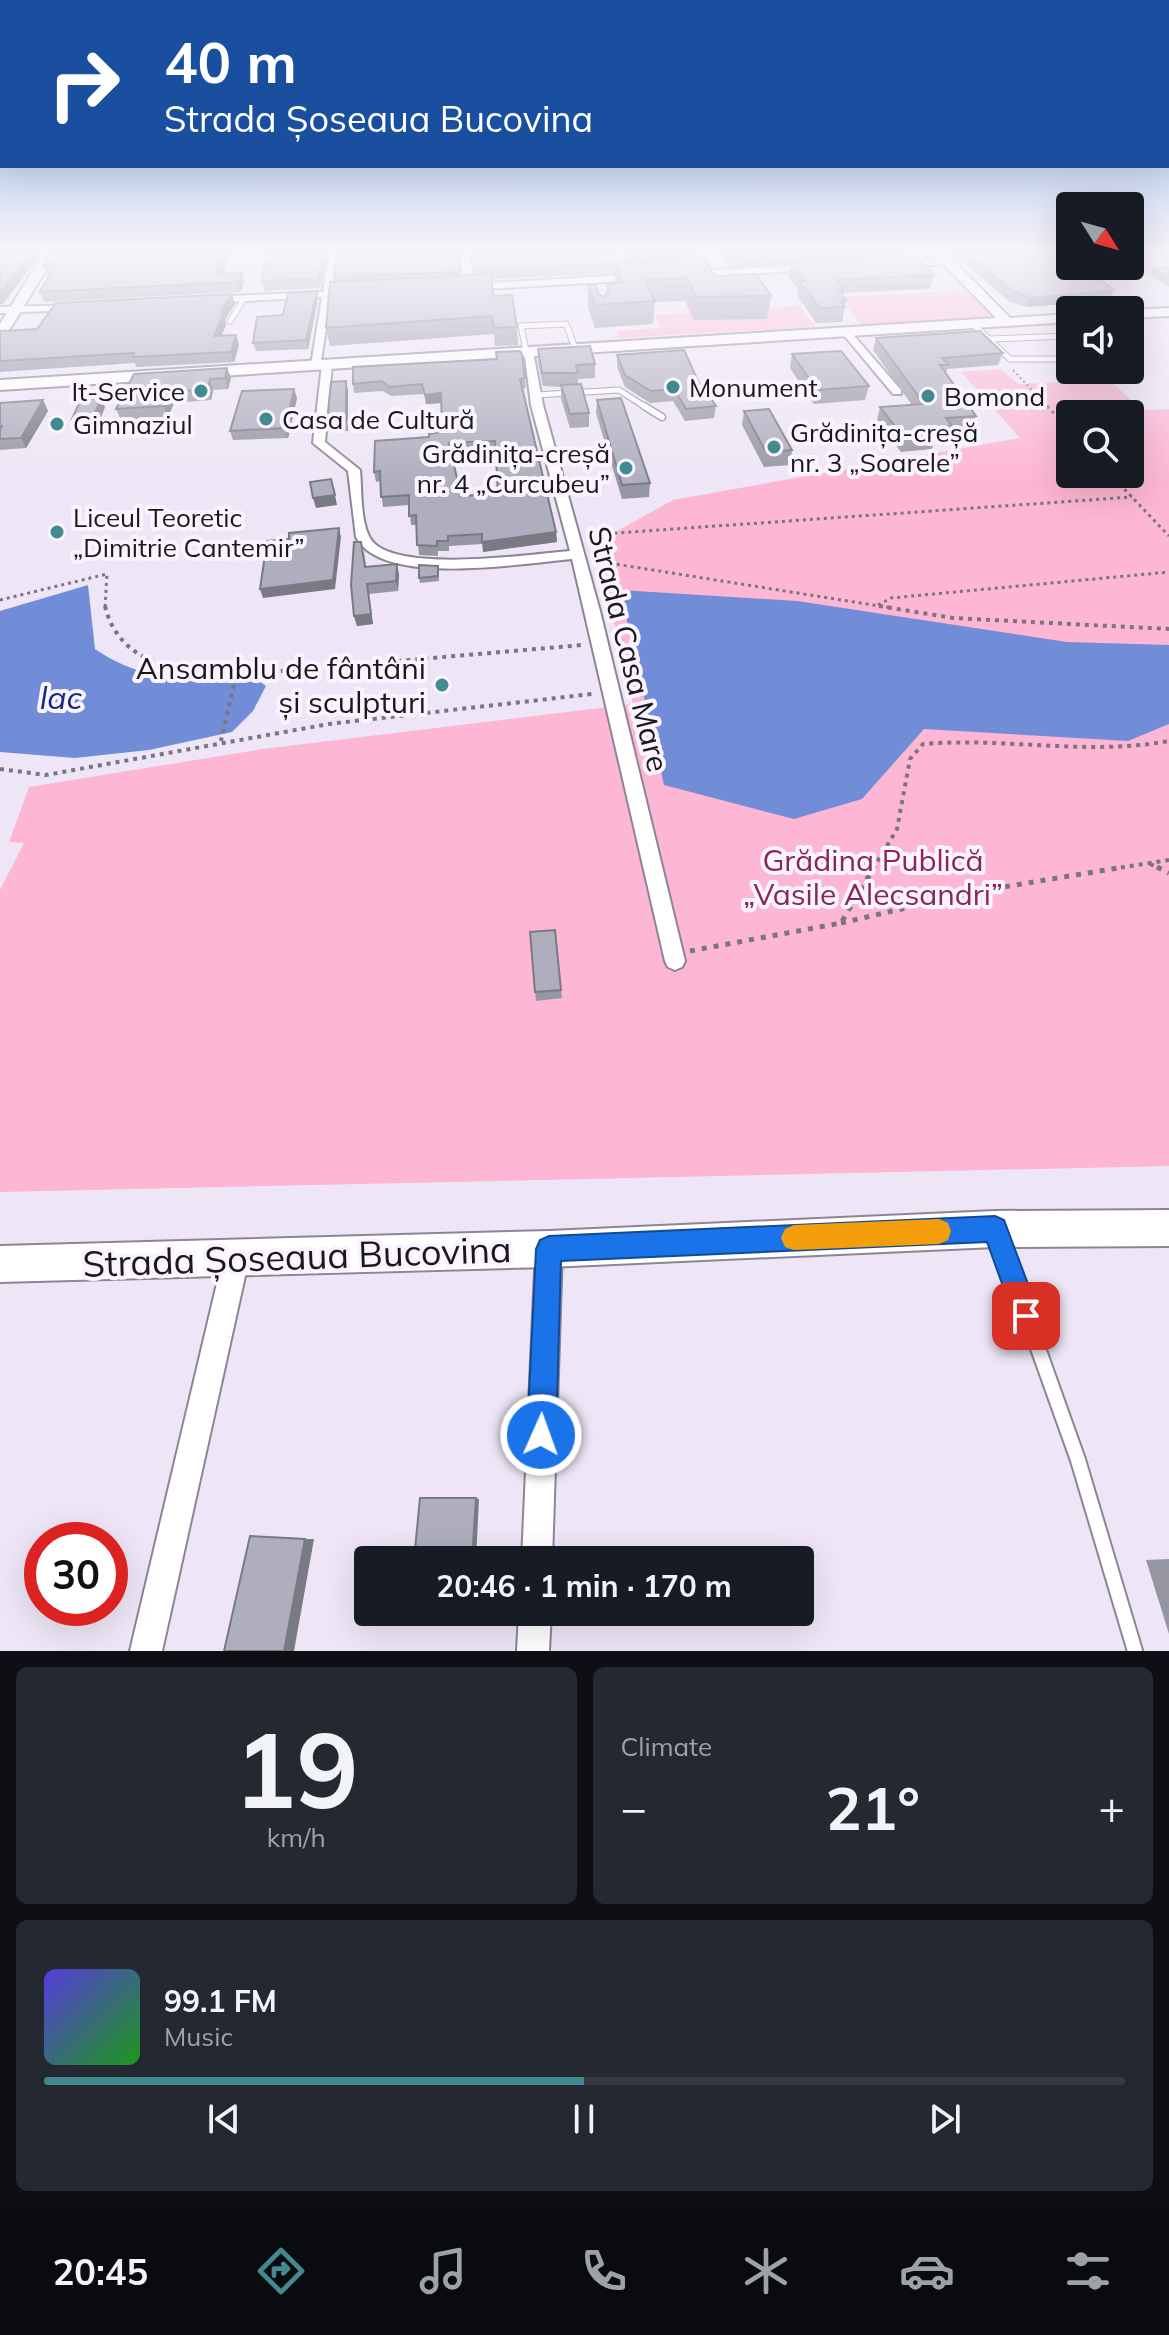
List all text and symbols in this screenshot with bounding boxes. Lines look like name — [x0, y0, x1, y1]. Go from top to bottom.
text: 40 m — [164, 27, 297, 97]
icon: right — [32, 32, 136, 136]
text: Strada Șoseaua Bucovina — [164, 96, 593, 141]
north arrow — [1056, 192, 1144, 280]
map controls — [1056, 192, 1144, 488]
button: sound — [1056, 296, 1144, 384]
place label: Monument — [689, 371, 818, 404]
place label: It-Service — [72, 375, 185, 408]
marker: Monument — [664, 378, 682, 396]
place label: Bomond — [944, 380, 1045, 413]
marker: It-Service — [192, 382, 210, 400]
marker: Bomond — [919, 387, 937, 405]
button: search — [1056, 400, 1144, 488]
place label: Casa de Cultură — [282, 403, 475, 436]
place label: Gimnaziul — [73, 408, 193, 441]
marker: Casa de Cultură — [257, 410, 275, 428]
marker: Gimnaziul — [48, 415, 66, 433]
place label: Grădinița-creșă nr. 3 „Soarele” — [790, 416, 978, 479]
place label: Grădinița-creșă nr. 4 „Curcubeu” — [417, 437, 610, 500]
marker: Grădinița-creșă nr. 3 „Soarele” — [765, 438, 783, 456]
marker: Grădinița-creșă nr. 4 „Curcubeu” — [617, 459, 635, 477]
place label: Liceul Teoretic „Dimitrie Cantemir” — [73, 501, 305, 564]
marker: Liceul Teoretic „Dimitrie Cantemir” — [48, 523, 66, 541]
street label: Strada Casa Mare — [580, 523, 678, 775]
place label: Ansamblu de fântâni și sculpturi — [136, 649, 426, 721]
marker: Ansamblu de fântâni și sculpturi — [433, 676, 451, 694]
water label: lac — [40, 677, 82, 717]
park label: Grădina Publică „Vasile Alecsandri” — [743, 841, 1003, 913]
street label: Strada Șoseaua Bucovina — [82, 1226, 512, 1287]
pin — [992, 1282, 1060, 1350]
icon: arrive — [1004, 1294, 1048, 1338]
position arrow — [499, 1393, 583, 1477]
speed limit sign: 30 — [24, 1522, 128, 1626]
text: 20:46 · 1 min · 170 m — [436, 1567, 732, 1605]
text: 19 — [234, 1703, 359, 1834]
text: Climate — [621, 1730, 712, 1763]
text: 21° — [825, 1770, 920, 1845]
text: − — [621, 1780, 647, 1835]
text: + — [1099, 1780, 1125, 1835]
text: km/h — [267, 1821, 326, 1854]
text: 99.1 FM — [164, 1982, 277, 2020]
text: Music — [164, 2020, 233, 2053]
icon: previous — [202, 2097, 246, 2141]
icon: pause — [562, 2097, 606, 2141]
icon: next — [923, 2097, 967, 2141]
icon: directions — [253, 2243, 309, 2299]
icon: music — [415, 2243, 471, 2299]
icon: phone — [576, 2243, 632, 2299]
icon: climate — [738, 2243, 794, 2299]
icon: car — [899, 2243, 955, 2299]
icon: filters — [1060, 2243, 1116, 2299]
text: 20:45 — [53, 2249, 148, 2294]

